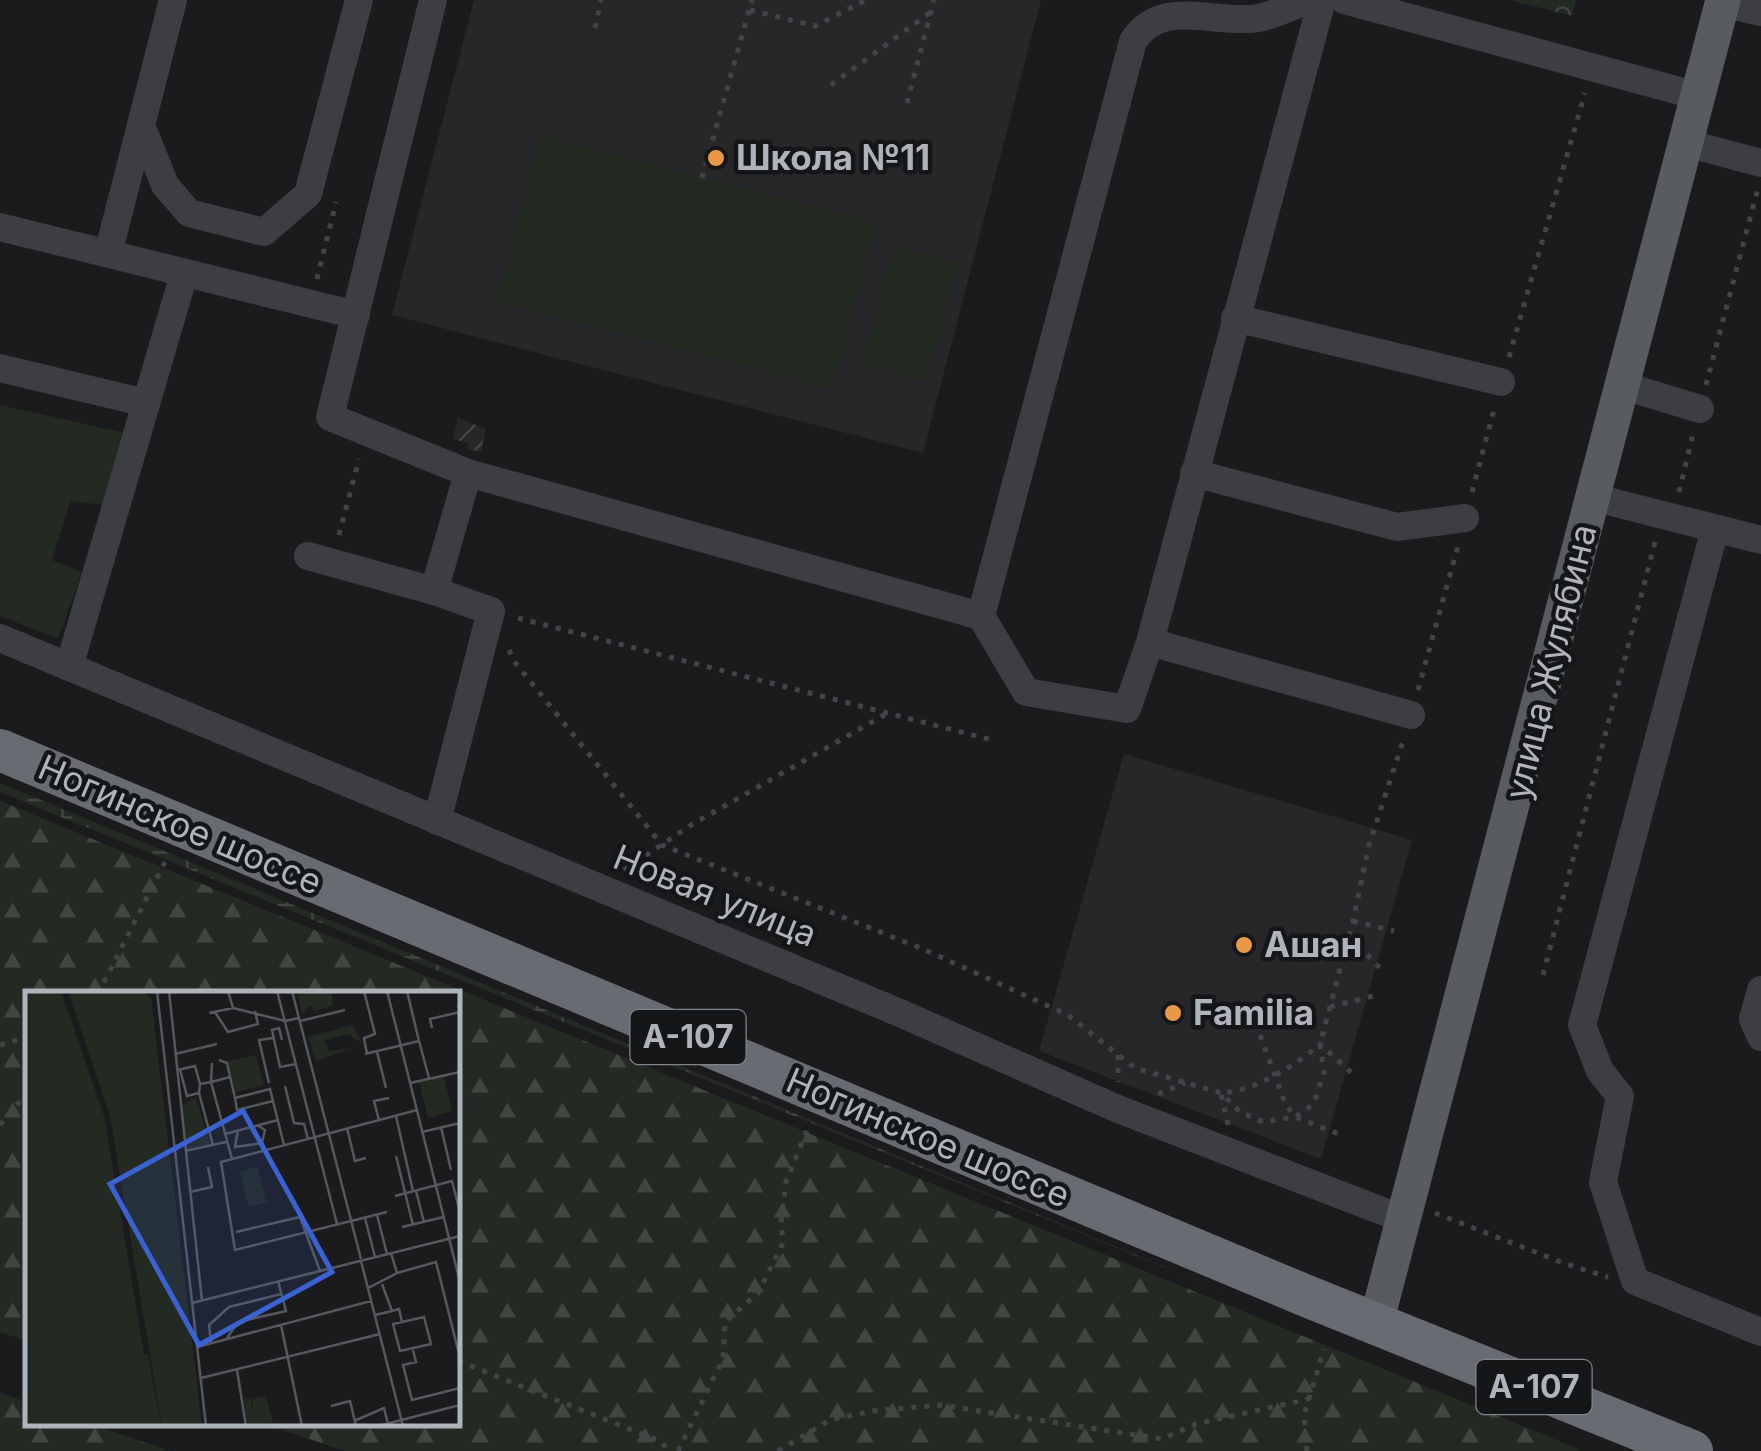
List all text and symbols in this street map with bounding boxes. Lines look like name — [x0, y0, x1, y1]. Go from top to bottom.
place label: Школа №11 — [736, 136, 930, 178]
marker: Школа №11 — [705, 147, 727, 169]
street label: улица Жулябина — [1496, 520, 1605, 804]
street label: Ногинское шоссе — [32, 745, 328, 903]
street label: Новая улица — [608, 835, 823, 955]
place label: Ашан — [1264, 923, 1362, 965]
marker: Ашан — [1233, 934, 1255, 956]
inset map — [25, 991, 460, 1426]
place label: Familia — [1193, 991, 1314, 1033]
marker: Familia — [1162, 1002, 1184, 1024]
road number: А-107 — [630, 1010, 746, 1064]
street label: Ногинское шоссе — [780, 1058, 1076, 1216]
road number: А-107 — [1476, 1360, 1592, 1414]

